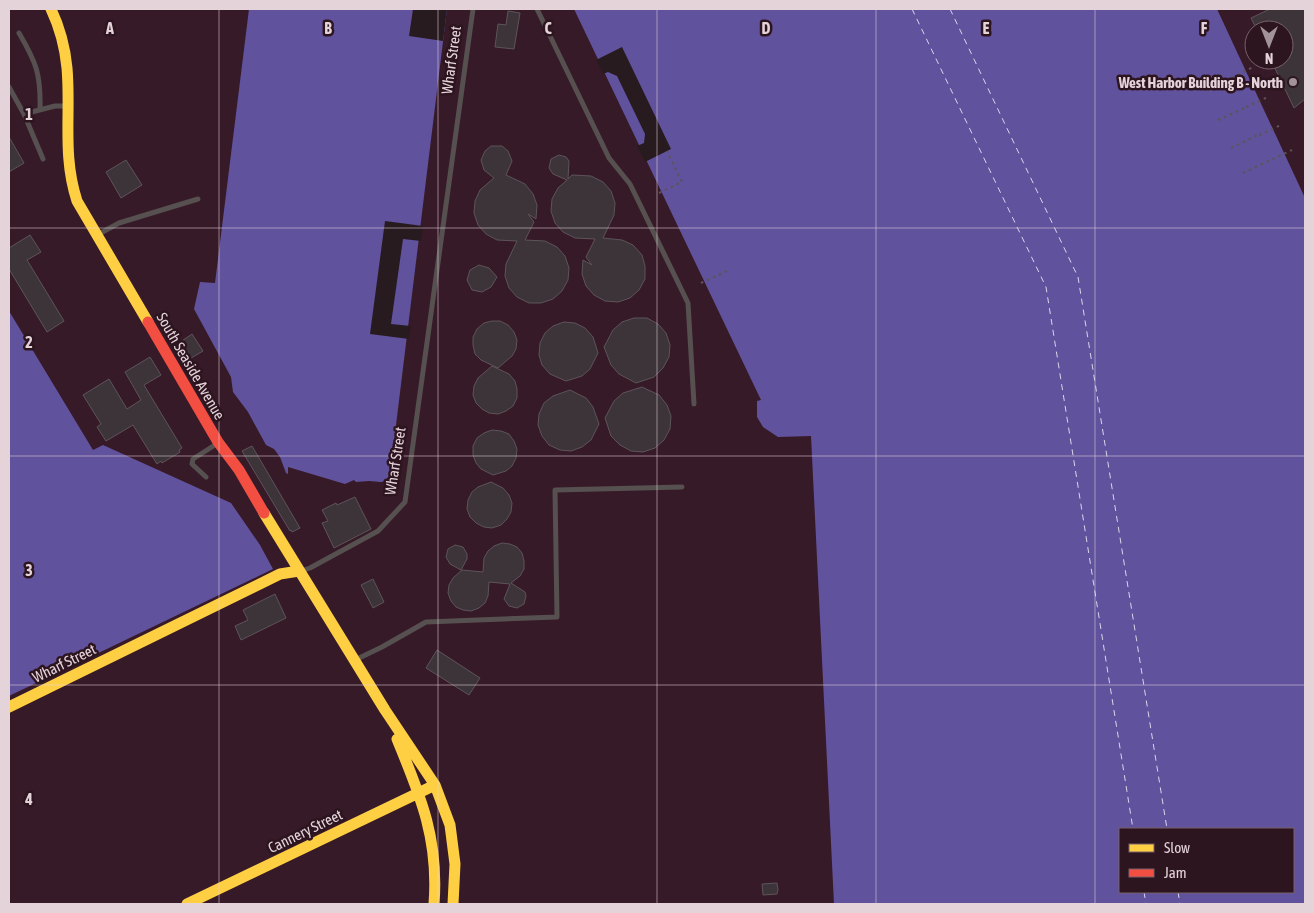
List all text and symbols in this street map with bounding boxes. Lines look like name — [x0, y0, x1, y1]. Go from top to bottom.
text: A — [105, 19, 114, 37]
text: B — [324, 19, 332, 37]
text: C — [544, 19, 552, 37]
text: D — [762, 19, 771, 37]
text: E — [983, 19, 990, 37]
text: F — [1201, 19, 1208, 37]
north arrow — [1244, 20, 1294, 70]
street label: Wharf Street — [438, 25, 464, 95]
text: N — [1265, 50, 1273, 66]
place label: West Harbor Building B - North — [1118, 74, 1283, 91]
marker: West Harbor Building B - North — [1287, 76, 1299, 88]
text: 1 — [25, 105, 33, 123]
street label: South Seaside Avenue — [153, 310, 229, 423]
text: 2 — [25, 333, 33, 351]
street label: Wharf Street — [381, 426, 409, 496]
text: 3 — [25, 561, 33, 579]
street label: Wharf Street — [29, 640, 99, 686]
text: 4 — [24, 790, 33, 808]
street label: Cannery Street — [265, 806, 345, 856]
legend — [1119, 828, 1294, 893]
text: Slow — [1164, 839, 1190, 856]
text: Jam — [1164, 864, 1187, 881]

